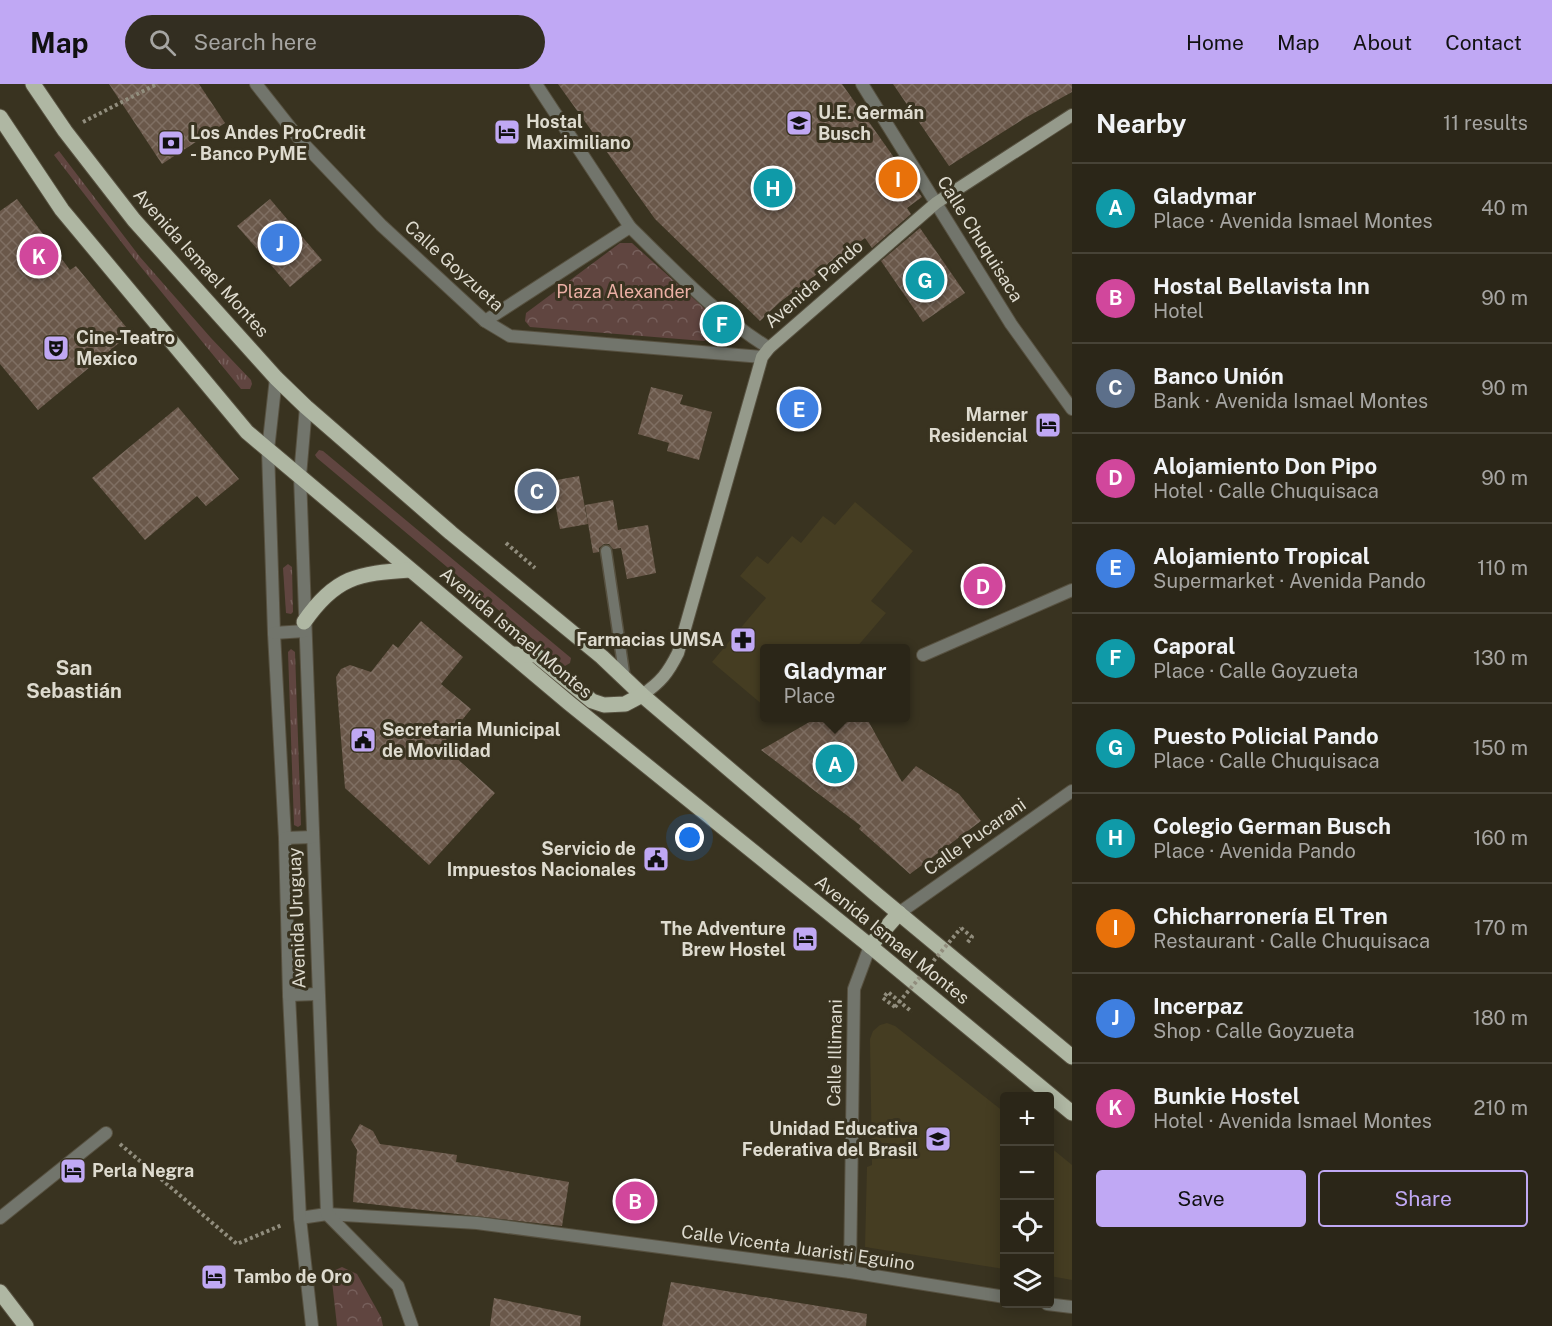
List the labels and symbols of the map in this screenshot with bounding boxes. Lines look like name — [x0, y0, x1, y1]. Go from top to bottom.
place label: U.E. Germán Busch — [818, 102, 924, 144]
school or university icon: U.E. Germán Busch — [784, 108, 814, 138]
place label: Hostal Maximiliano — [526, 111, 631, 153]
hotel icon: Hostal Maximiliano — [492, 117, 522, 147]
place label: Los Andes ProCredit - Banco PyME — [190, 122, 366, 164]
bank icon: Los Andes ProCredit - Banco PyME — [156, 128, 186, 158]
pin: I — [878, 156, 918, 202]
pin: H — [754, 166, 792, 210]
street label: Calle Chuquisaca — [933, 172, 1028, 306]
street label: Avenida Ismael Montes — [129, 184, 274, 341]
street label: Calle Goyzueta — [401, 216, 508, 315]
pin: J — [260, 220, 300, 266]
pin: K — [20, 234, 58, 279]
street label: Avenida Pando — [760, 235, 867, 332]
pin: G — [906, 258, 944, 302]
park label: Plaza Alexander — [556, 281, 692, 302]
pin: F — [702, 302, 742, 346]
place label: Cine-Teatro Mexico — [76, 327, 175, 369]
theatre icon: Cine-Teatro Mexico — [41, 333, 71, 363]
pin: E — [780, 386, 818, 432]
place label: Marner Residencial — [928, 404, 1029, 446]
hotel icon: Marner Residencial — [1033, 410, 1063, 440]
pin: C — [518, 468, 556, 514]
street label: Avenida Ismael Montes — [436, 563, 597, 703]
pin: D — [964, 564, 1002, 608]
pharmacy icon: Farmacias UMSA — [728, 625, 758, 655]
place label: Farmacias UMSA — [576, 629, 724, 650]
district label: San Sebastián — [26, 656, 122, 703]
place label: Secretaria Municipal de Movilidad — [382, 719, 561, 761]
public building icon: Secretaria Municipal de Movilidad — [348, 725, 378, 755]
pin: A — [816, 742, 854, 786]
street label: Calle Pucarani — [920, 794, 1030, 880]
your location — [675, 823, 704, 852]
place label: Servicio de Impuestos Nacionales — [447, 838, 636, 880]
public building icon: Servicio de Impuestos Nacionales — [641, 844, 671, 874]
street label: Avenida Uruguay — [284, 847, 309, 989]
street label: Avenida Ismael Montes — [811, 871, 974, 1008]
place label: The Adventure Brew Hostel — [660, 918, 786, 960]
hotel icon: The Adventure Brew Hostel — [790, 924, 820, 954]
street label: Calle Illimani — [823, 999, 846, 1107]
place label: Unidad Educativa Federativa del Brasil — [742, 1118, 918, 1160]
school or university icon: Unidad Educativa Federativa del Brasil — [923, 1124, 953, 1154]
hotel icon: Perla Negra — [58, 1156, 88, 1186]
place label: Perla Negra — [92, 1160, 194, 1181]
pin: B — [616, 1178, 654, 1224]
street label: Calle Vicenta Juaristi Eguino — [680, 1221, 916, 1274]
hotel icon: Tambo de Oro — [199, 1262, 229, 1292]
place label: Tambo de Oro — [234, 1266, 352, 1287]

